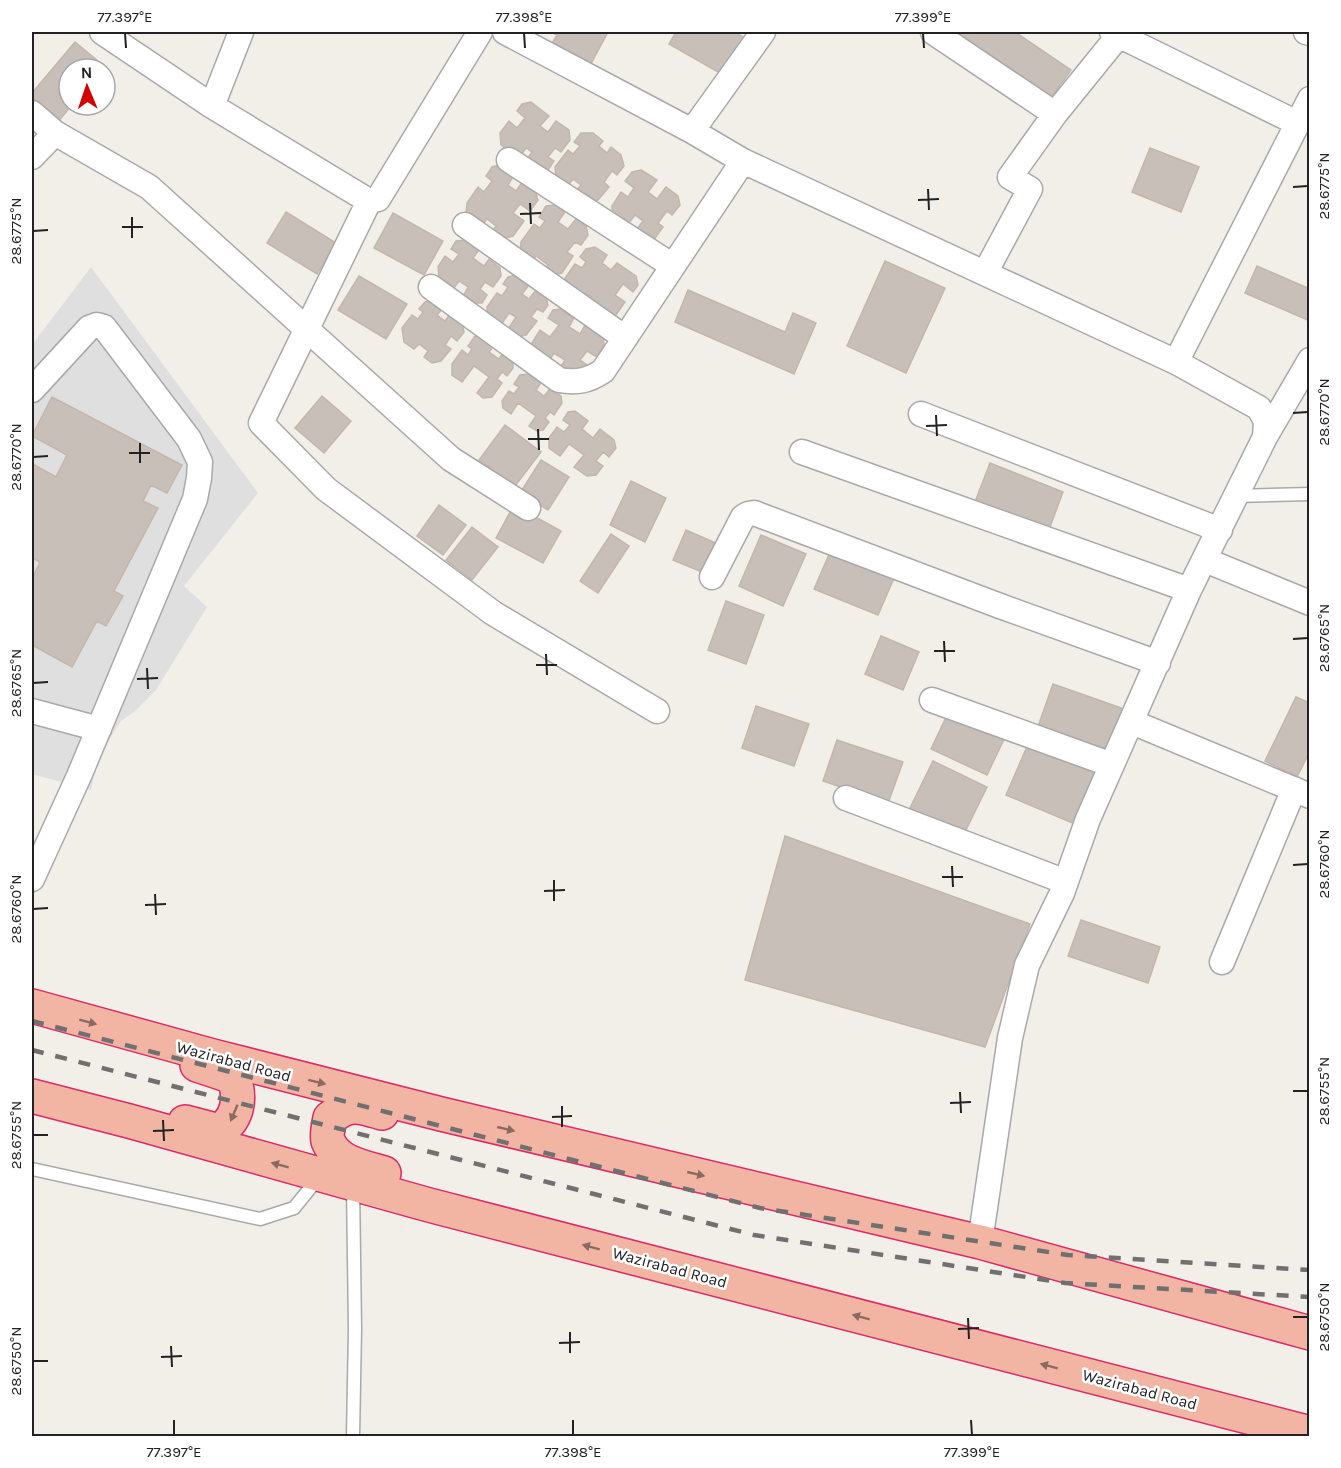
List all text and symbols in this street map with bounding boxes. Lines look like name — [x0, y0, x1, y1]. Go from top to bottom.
text: 77.397°E — [98, 8, 152, 26]
text: 77.398°E — [495, 8, 553, 26]
text: 77.399°E — [895, 8, 951, 26]
north arrow — [57, 57, 117, 117]
text: N — [80, 63, 93, 82]
text: 28.6775°N — [1315, 152, 1333, 220]
text: 28.6775°N — [7, 197, 25, 265]
text: 28.6770°N — [1315, 378, 1333, 446]
text: 28.6770°N — [7, 423, 25, 491]
text: 28.6765°N — [1315, 604, 1333, 672]
text: 28.6765°N — [7, 649, 25, 717]
text: 28.6760°N — [1315, 829, 1333, 899]
text: 28.6760°N — [7, 874, 25, 944]
one-way arrow — [79, 1017, 97, 1027]
street label: Wazirabad Road — [174, 1037, 293, 1086]
text: 28.6755°N — [1315, 1057, 1333, 1125]
one-way arrow — [308, 1078, 326, 1087]
text: 28.6755°N — [7, 1101, 25, 1169]
one-way arrow — [229, 1104, 238, 1122]
one-way arrow — [497, 1125, 516, 1135]
one-way arrow — [271, 1159, 289, 1169]
one-way arrow — [687, 1170, 705, 1180]
one-way arrow — [581, 1242, 599, 1251]
street label: Wazirabad Road — [610, 1243, 729, 1292]
text: 28.6750°N — [1315, 1283, 1333, 1351]
one-way arrow — [851, 1312, 869, 1321]
text: 28.6750°N — [7, 1327, 25, 1395]
one-way arrow — [1040, 1361, 1058, 1370]
street label: Wazirabad Road — [1080, 1365, 1199, 1414]
text: 77.397°E — [147, 1443, 201, 1461]
text: 77.398°E — [544, 1443, 602, 1461]
text: 77.399°E — [944, 1443, 1000, 1461]

